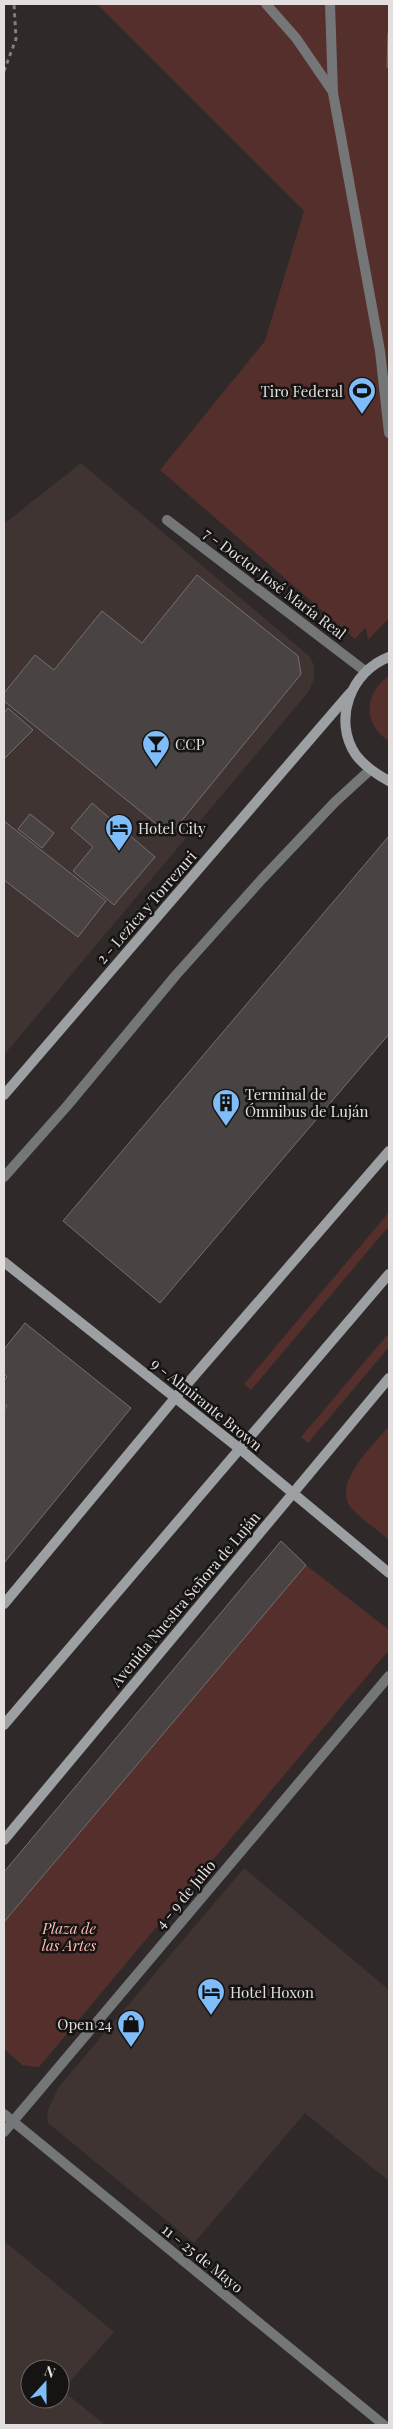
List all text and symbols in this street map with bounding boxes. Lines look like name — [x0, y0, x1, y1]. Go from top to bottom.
sports icon: Tiro Federal — [347, 376, 377, 415]
place label: Tiro Federal — [260, 381, 343, 401]
street label: 7 - Doctor José María Real — [200, 523, 350, 643]
bar icon: CCP — [141, 729, 171, 768]
place label: CCP — [175, 734, 205, 754]
hotel icon: Hotel City — [104, 813, 134, 852]
place label: Hotel City — [138, 818, 206, 838]
street label: 2 - Lezica y Torrezuri — [92, 846, 201, 968]
place label: Terminal de Ómnibus de Luján — [245, 1084, 368, 1121]
building icon: Terminal de Ómnibus de Luján — [211, 1088, 241, 1127]
street label: 9 - Almirante Brown — [147, 1353, 267, 1455]
street label: Avenida Nuestra Señora de Luján — [105, 1507, 264, 1691]
street label: 4 - 9 de Julio — [150, 1855, 220, 1933]
park label: Plaza de las Artes — [41, 1918, 97, 1955]
hotel icon: Hotel Hoxon — [196, 1977, 226, 2016]
place label: Hotel Hoxon — [230, 1982, 314, 2002]
shop icon: Open 24 — [116, 2009, 146, 2048]
place label: Open 24 — [57, 2014, 112, 2034]
street label: 11 - 25 de Mayo — [158, 2219, 248, 2297]
north arrow — [20, 2359, 70, 2409]
text: N — [42, 2361, 58, 2382]

